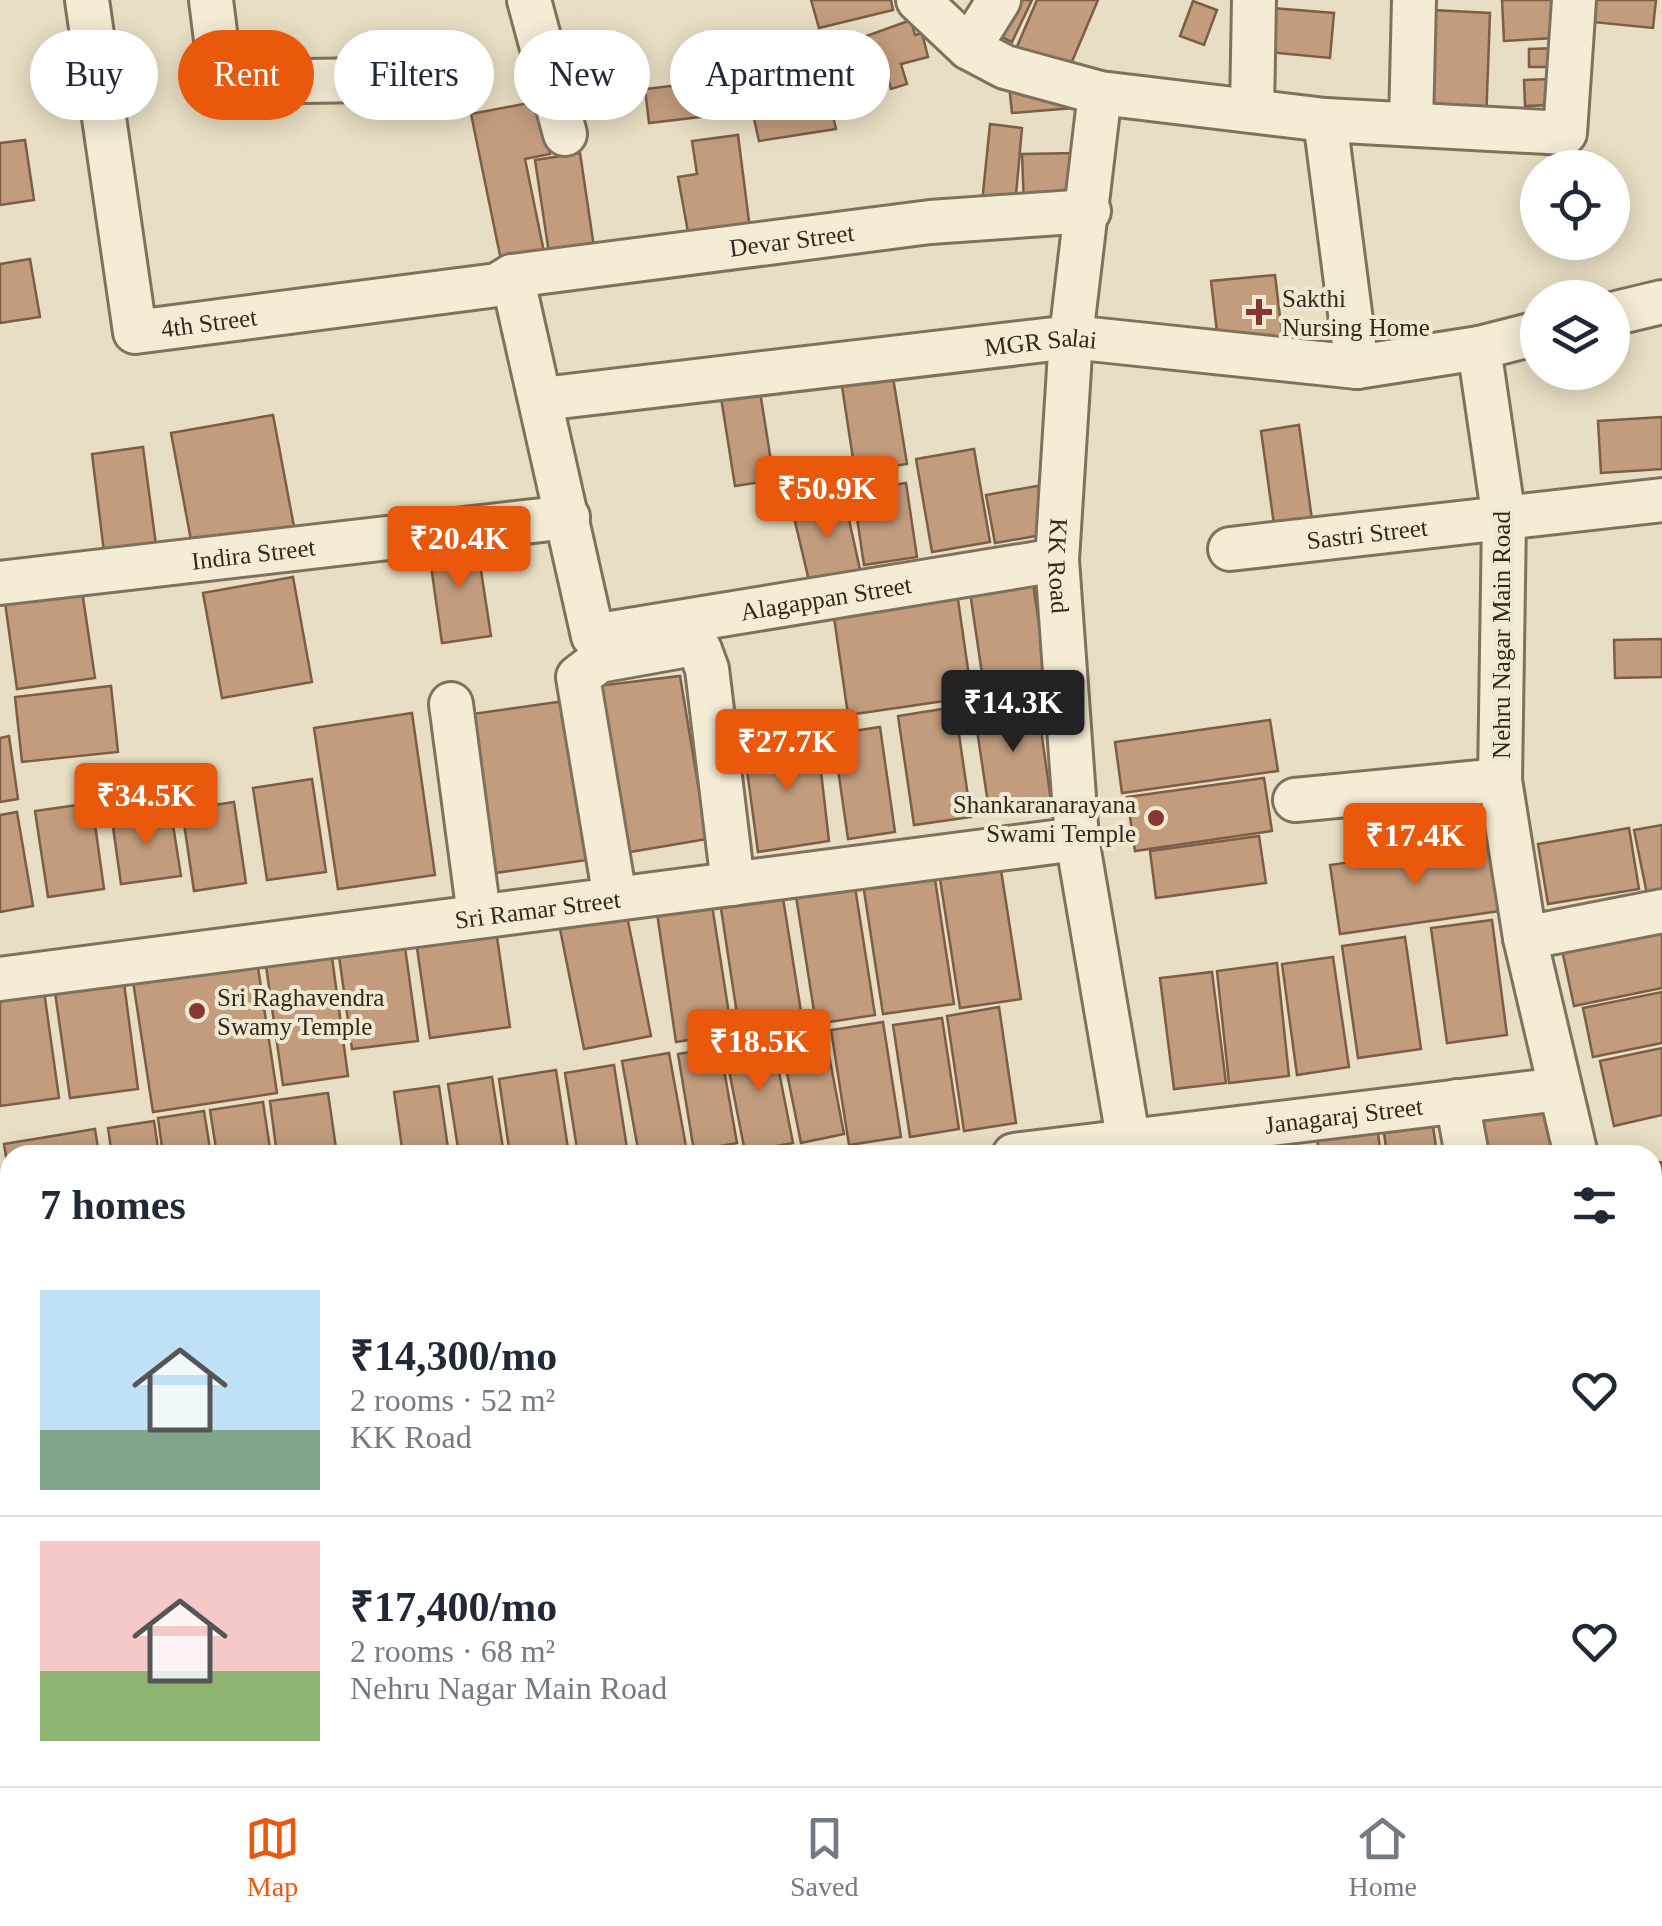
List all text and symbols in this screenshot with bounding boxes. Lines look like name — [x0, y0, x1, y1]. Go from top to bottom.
chip: Buy — [30, 30, 158, 120]
chip: Rent — [178, 30, 314, 120]
chip: Filters — [334, 30, 494, 120]
chip: New — [514, 30, 650, 120]
chip: Apartment — [670, 30, 890, 120]
map controls — [1520, 150, 1630, 390]
button: locate — [1520, 150, 1630, 260]
street label: Devar Street — [728, 219, 856, 262]
button: layers — [1520, 280, 1630, 390]
place label: Sakthi Nursing Home — [1282, 285, 1430, 341]
marker: Sakthi Nursing Home — [1246, 299, 1272, 325]
street label: 4th Street — [159, 303, 259, 343]
street label: MGR Salai — [983, 324, 1098, 361]
pin: ₹50.9K — [746, 456, 908, 541]
text: ₹50.9K — [777, 470, 877, 506]
pin: ₹20.4K — [378, 506, 540, 591]
street label: Nehru Nagar Main Road — [1488, 511, 1515, 759]
street label: Sastri Street — [1305, 514, 1429, 554]
street label: KK Road — [1043, 517, 1074, 615]
text: ₹20.4K — [409, 520, 509, 556]
street label: Indira Street — [190, 533, 317, 575]
street label: Alagappan Street — [738, 571, 914, 626]
pin: ₹14.3K — [932, 670, 1094, 755]
text: ₹14.3K — [963, 684, 1063, 720]
pin: ₹27.7K — [706, 709, 868, 794]
text: ₹27.7K — [737, 723, 837, 759]
pin: ₹34.5K — [65, 763, 227, 848]
text: ₹34.5K — [96, 777, 196, 813]
place label: Shankaranarayana Swami Temple — [953, 791, 1136, 847]
pin: ₹17.4K — [1334, 803, 1496, 888]
marker: Shankaranarayana Swami Temple — [1145, 807, 1167, 829]
text: ₹17.4K — [1365, 817, 1465, 853]
street label: Sri Ramar Street — [453, 885, 622, 934]
place label: Sri Raghavendra Swamy Temple — [217, 984, 384, 1040]
marker: Sri Raghavendra Swamy Temple — [186, 1000, 208, 1022]
pin: ₹18.5K — [678, 1009, 840, 1094]
text: ₹18.5K — [709, 1023, 809, 1059]
street label: Janagaraj Street — [1263, 1093, 1424, 1139]
icon: filters — [1567, 1178, 1622, 1233]
text: 7 homes — [40, 1182, 186, 1228]
icon: home — [120, 1330, 240, 1450]
text: ₹14,300/mo — [350, 1333, 557, 1379]
icon: heart — [1567, 1363, 1622, 1418]
text: 2 rooms · 52 m² — [350, 1382, 555, 1418]
text: KK Road — [350, 1419, 472, 1455]
icon: home — [120, 1581, 240, 1701]
text: ₹17,400/mo — [350, 1584, 557, 1630]
icon: heart — [1567, 1614, 1622, 1669]
text: 2 rooms · 68 m² — [350, 1633, 555, 1669]
text: Nehru Nagar Main Road — [350, 1670, 667, 1706]
tab: Map — [245, 1811, 300, 1903]
tab: Saved — [790, 1811, 858, 1903]
tab: Home — [1349, 1811, 1417, 1903]

